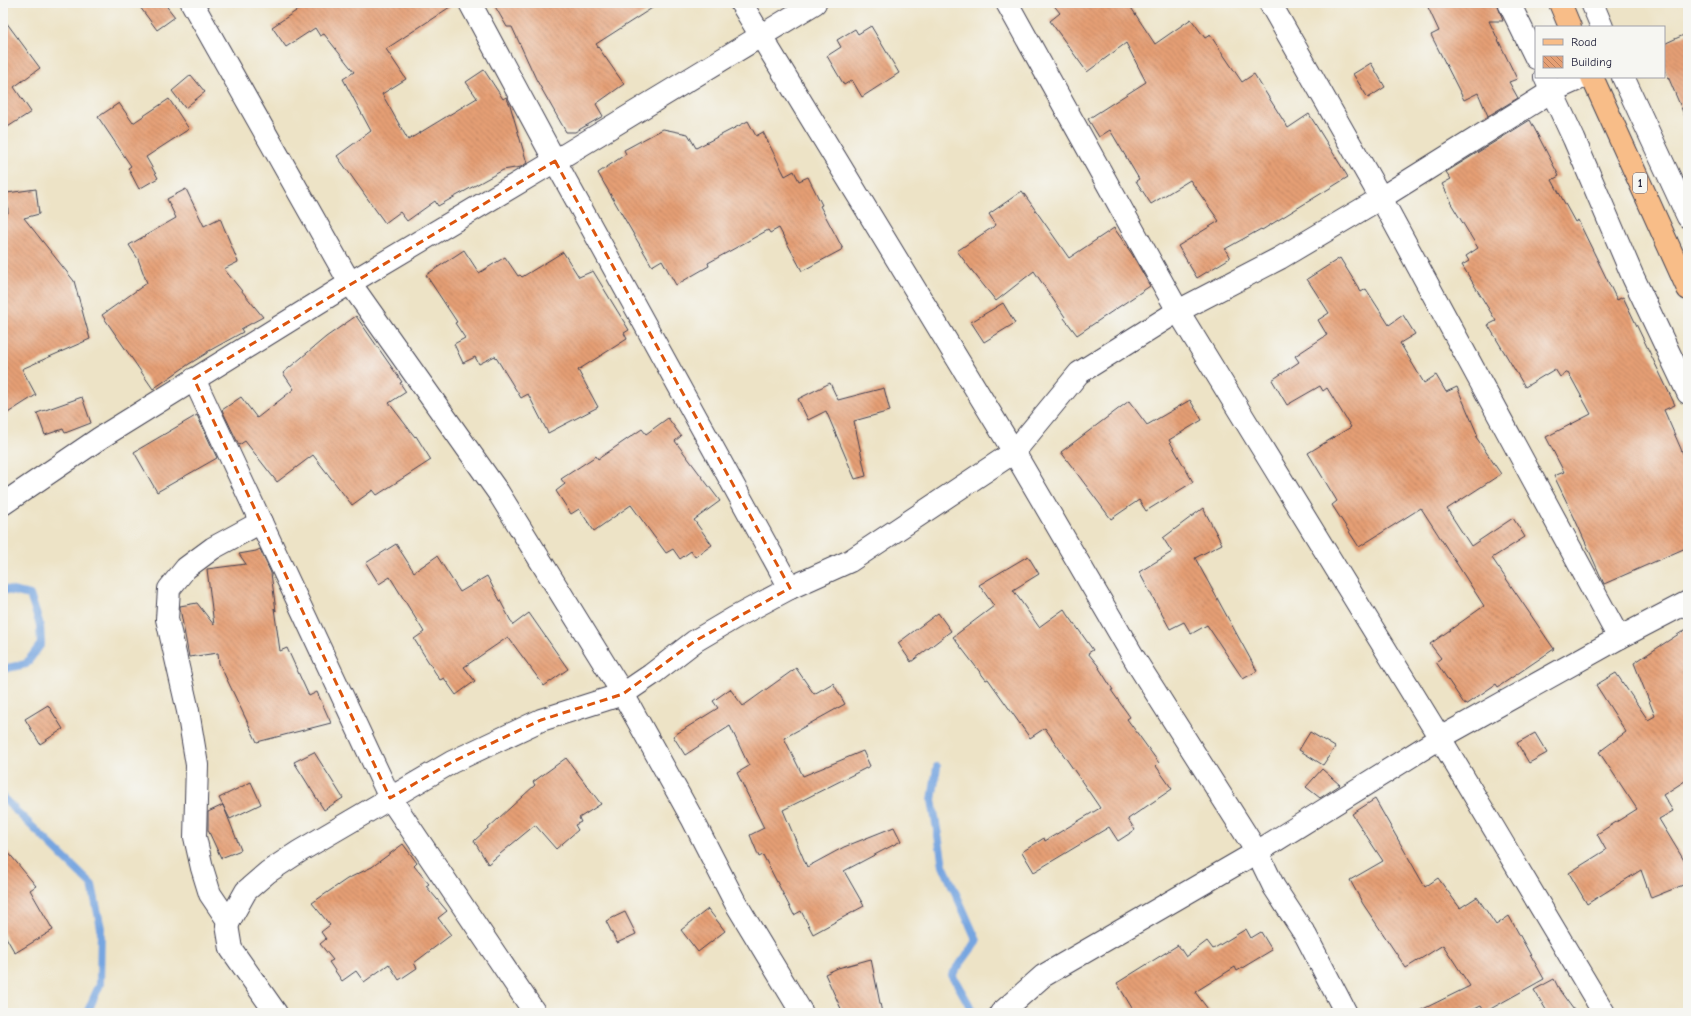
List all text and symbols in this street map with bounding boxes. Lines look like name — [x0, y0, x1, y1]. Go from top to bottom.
legend — [1535, 26, 1665, 78]
text: Road — [1571, 35, 1597, 49]
text: Building — [1571, 55, 1612, 69]
road number: 1 — [1633, 173, 1647, 193]

